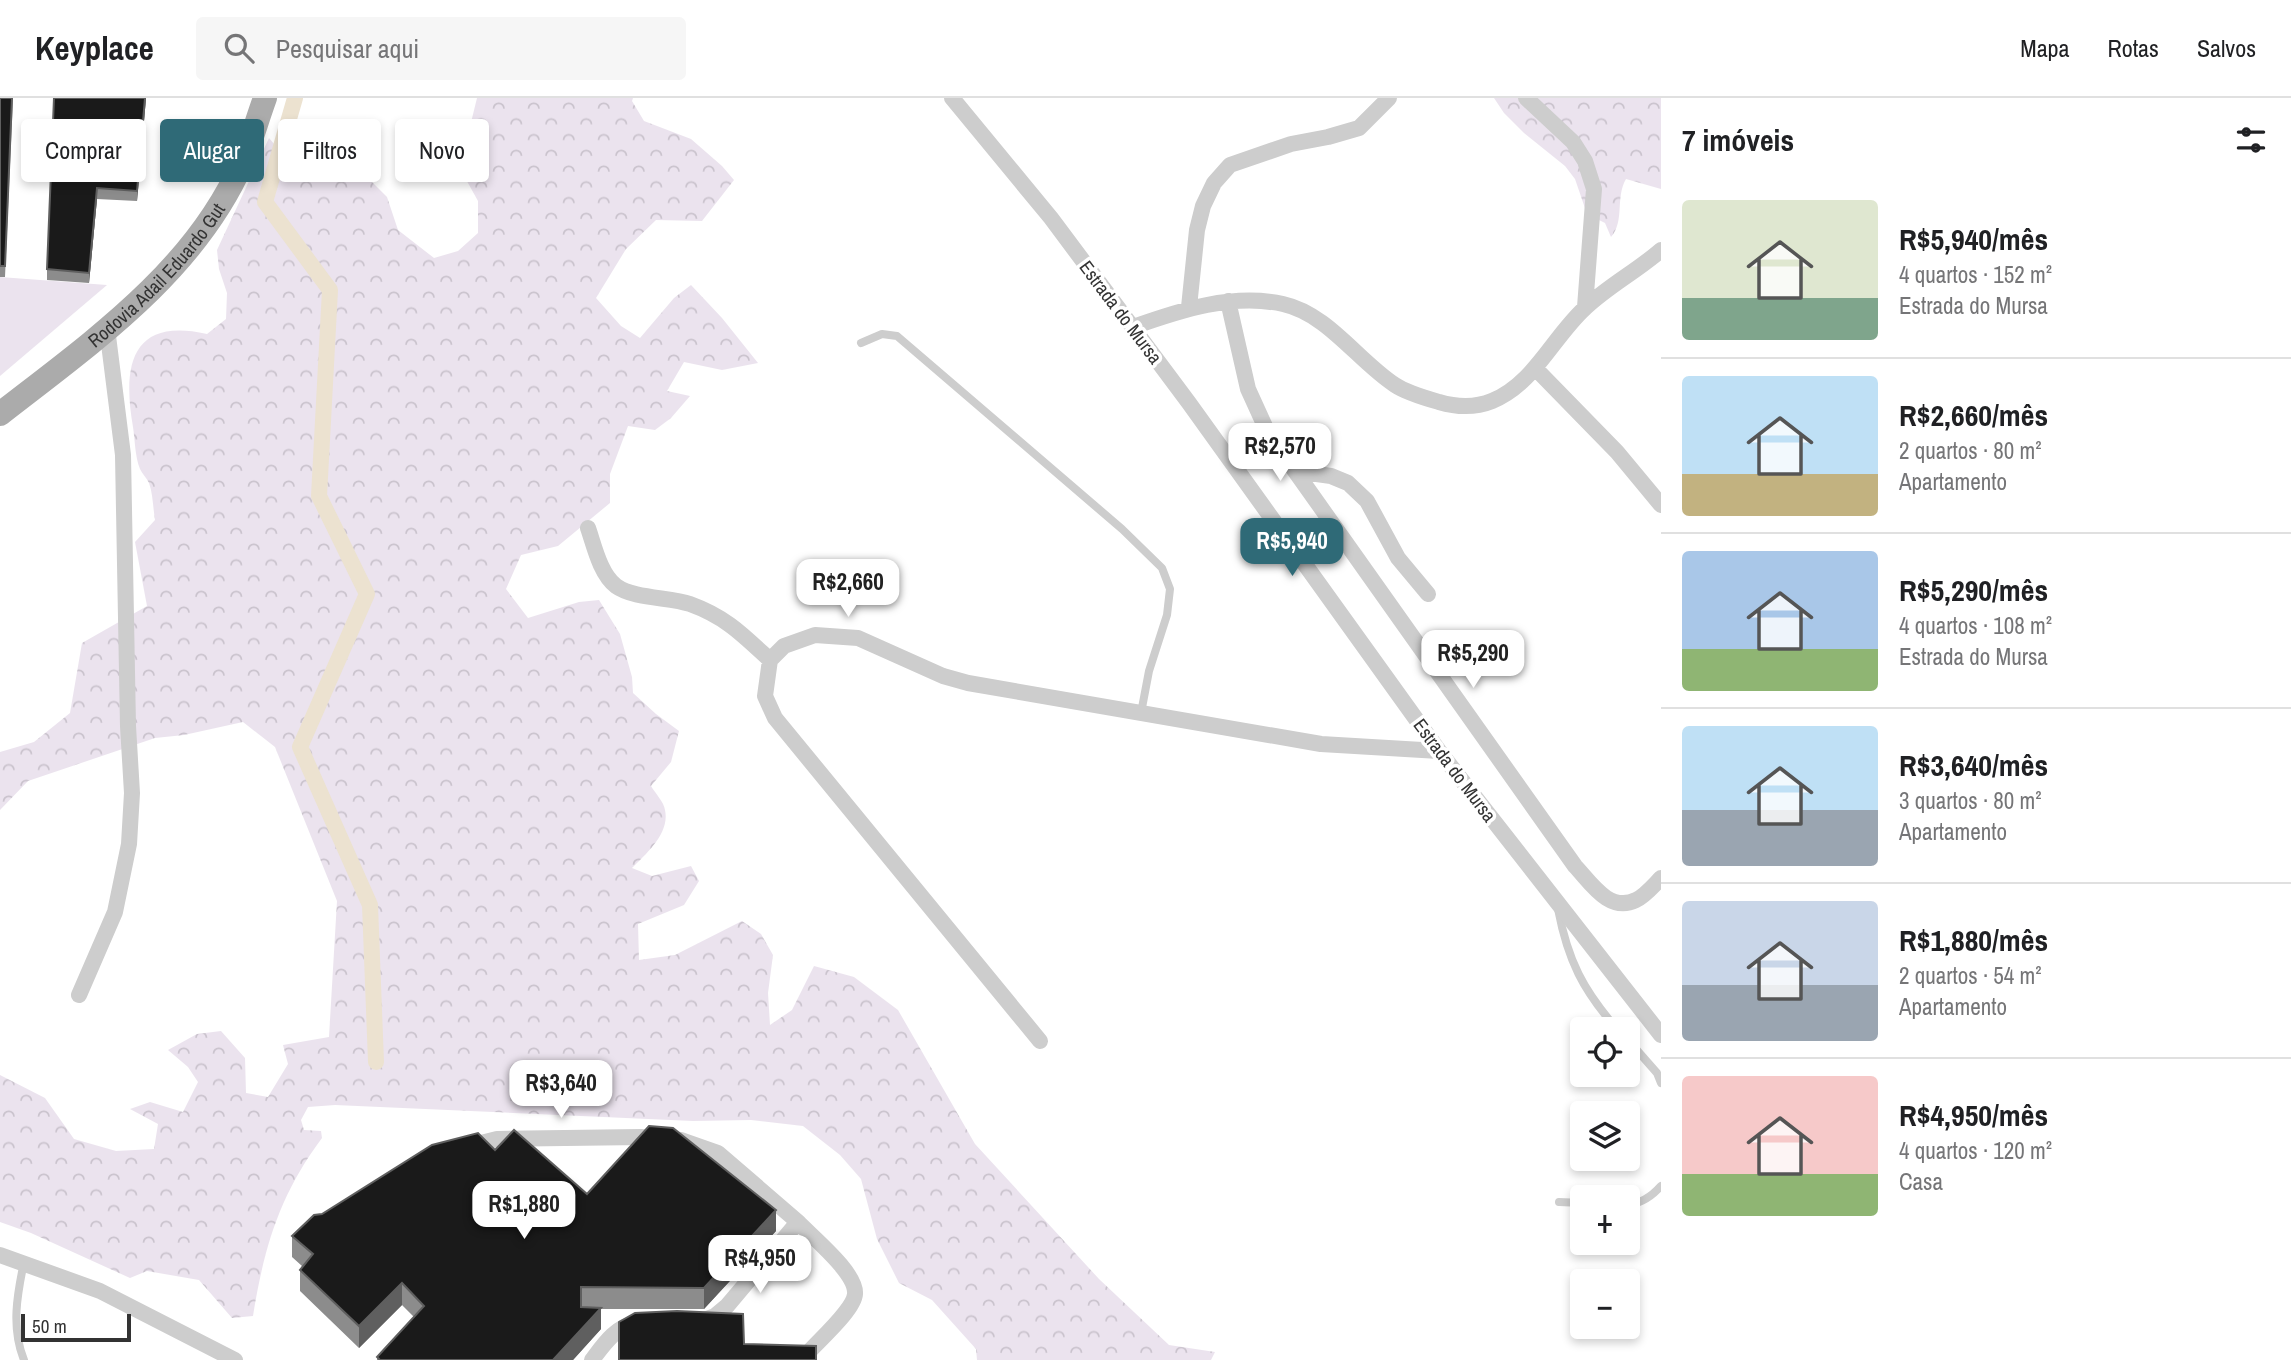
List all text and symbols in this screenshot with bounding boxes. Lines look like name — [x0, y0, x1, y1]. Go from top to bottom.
search box — [196, 17, 686, 80]
text: Keyplace — [35, 26, 154, 70]
icon: search — [220, 29, 258, 67]
text: Pesquisar aqui — [276, 31, 419, 66]
text: Mapa — [2020, 32, 2070, 64]
text: Rotas — [2108, 32, 2159, 64]
text: Salvos — [2197, 32, 2256, 64]
chip: Comprar — [21, 119, 146, 182]
chip: Alugar — [160, 119, 264, 182]
chip: Filtros — [278, 119, 381, 182]
chip: Novo — [395, 119, 489, 182]
text: 7 imóveis — [1682, 120, 1794, 160]
icon: filters — [2232, 121, 2270, 159]
street label: Rodovia Adail Eduardo Gut — [82, 198, 231, 353]
text: R$5,940/mês — [1899, 219, 2048, 259]
icon: home — [1738, 228, 1822, 312]
street label: Estrada do Mursa — [1074, 255, 1169, 369]
text: 4 quartos · 152 m² — [1899, 259, 2052, 290]
text: Estrada do Mursa — [1899, 290, 2048, 321]
text: R$2,660/mês — [1899, 395, 2048, 435]
icon: home — [1738, 404, 1822, 488]
pin: R$2,570 — [1215, 424, 1345, 483]
text: R$2,570 — [1244, 430, 1316, 461]
text: 2 quartos · 80 m² — [1899, 435, 2042, 466]
text: Apartamento — [1899, 466, 2007, 497]
pin: R$5,940 — [1227, 518, 1357, 578]
text: R$5,940 — [1256, 525, 1328, 556]
pin: R$2,660 — [783, 560, 913, 619]
text: R$2,660 — [812, 566, 884, 597]
text: R$5,290/mês — [1899, 570, 2048, 610]
icon: home — [1738, 579, 1822, 663]
text: 4 quartos · 108 m² — [1899, 610, 2052, 641]
pin: R$5,290 — [1408, 630, 1538, 690]
text: R$5,290 — [1437, 637, 1509, 668]
text: Estrada do Mursa — [1899, 641, 2048, 672]
street label: Estrada do Mursa — [1408, 713, 1503, 827]
text: R$3,640/mês — [1899, 745, 2048, 785]
icon: home — [1738, 754, 1822, 838]
text: 3 quartos · 80 m² — [1899, 785, 2042, 816]
text: Apartamento — [1899, 816, 2007, 847]
text: R$1,880/mês — [1899, 920, 2048, 960]
icon: home — [1738, 929, 1822, 1013]
text: 2 quartos · 54 m² — [1899, 960, 2042, 991]
text: Apartamento — [1899, 991, 2007, 1022]
map controls — [1570, 1017, 1640, 1339]
button: locate — [1570, 1017, 1640, 1087]
pin: R$3,640 — [496, 1060, 626, 1120]
text: R$3,640 — [525, 1067, 597, 1098]
text: R$4,950/mês — [1899, 1095, 2048, 1135]
button: layers — [1570, 1101, 1640, 1171]
icon: home — [1738, 1104, 1822, 1188]
text: 4 quartos · 120 m² — [1899, 1135, 2052, 1166]
text: Casa — [1899, 1166, 1943, 1197]
pin: R$1,880 — [459, 1182, 589, 1241]
button: + — [1570, 1185, 1640, 1255]
text: R$1,880 — [488, 1188, 560, 1219]
pin: R$4,950 — [695, 1236, 825, 1295]
text: R$4,950 — [724, 1242, 796, 1273]
button: − — [1570, 1269, 1640, 1339]
scale bar — [21, 1311, 131, 1343]
text: 50 m — [32, 1313, 67, 1339]

